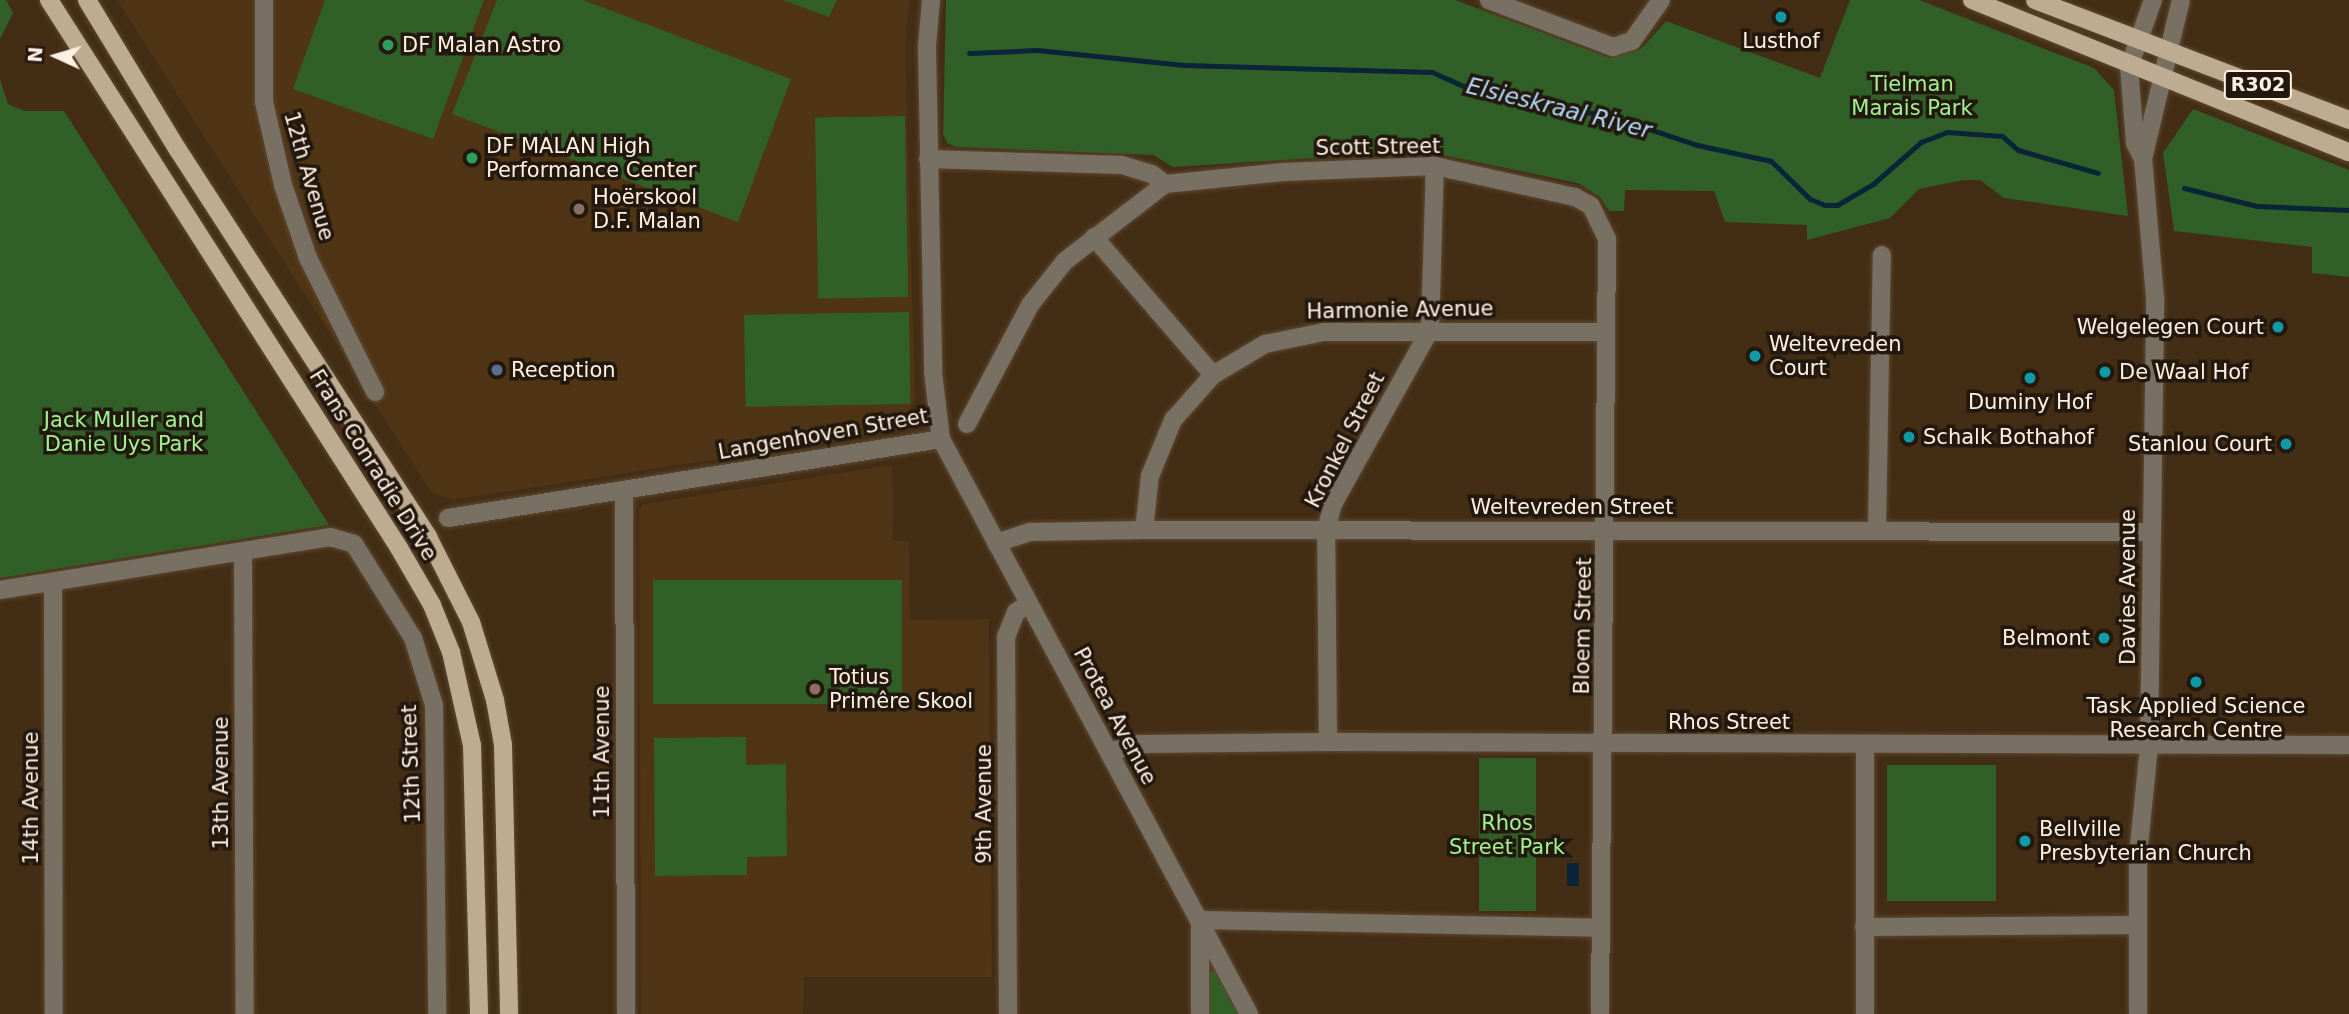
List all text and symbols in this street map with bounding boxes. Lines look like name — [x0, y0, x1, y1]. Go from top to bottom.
marker: Lusthof — [1773, 9, 1789, 25]
north arrow — [21, 21, 91, 91]
place label: Lusthof — [1742, 28, 1820, 54]
place label: DF Malan Astro — [402, 32, 561, 58]
marker: DF Malan Astro — [380, 37, 396, 53]
text: N — [24, 46, 47, 63]
road number: R302 — [2223, 69, 2293, 100]
park label: Tielman Marais Park — [1851, 71, 1973, 121]
water label: Elsieskraal River — [1464, 72, 1654, 144]
street label: 12th Avenue — [279, 109, 339, 243]
place label: DF MALAN High Performance Center — [486, 133, 696, 183]
street label: Scott Street — [1315, 133, 1441, 161]
marker: DF MALAN High Performance Center — [464, 150, 480, 166]
place label: Hoërskool D.F. Malan — [593, 184, 701, 234]
marker: Hoërskool D.F. Malan — [571, 201, 587, 217]
street label: Harmonie Avenue — [1306, 296, 1494, 324]
place label: Welgelegen Court — [2077, 314, 2264, 340]
marker: Welgelegen Court — [2270, 319, 2286, 335]
place label: Weltevreden Court — [1769, 331, 1902, 381]
marker: Weltevreden Court — [1747, 348, 1763, 364]
place label: Reception — [511, 357, 616, 383]
place label: De Waal Hof — [2119, 359, 2248, 385]
marker: Reception — [489, 362, 505, 378]
marker: De Waal Hof — [2097, 364, 2113, 380]
street label: Frans Conradie Drive — [304, 365, 442, 565]
street label: Kronkel Street — [1300, 368, 1390, 512]
marker: Duminy Hof — [2022, 370, 2038, 386]
place label: Duminy Hof — [1968, 389, 2092, 415]
street label: Langenhoven Street — [716, 403, 930, 465]
park label: Jack Muller and Danie Uys Park — [44, 407, 204, 457]
place label: Schalk Bothahof — [1923, 424, 2094, 450]
marker: Schalk Bothahof — [1901, 429, 1917, 445]
place label: Stanlou Court — [2128, 431, 2272, 457]
marker: Stanlou Court — [2278, 436, 2294, 452]
street label: Weltevreden Street — [1470, 494, 1674, 520]
street label: Davies Avenue — [2115, 509, 2141, 665]
street label: Bloem Street — [1569, 557, 1597, 695]
place label: Belmont — [2002, 625, 2090, 651]
marker: Belmont — [2096, 630, 2112, 646]
street label: Protea Avenue — [1068, 643, 1162, 789]
place label: Totius Primêre Skool — [829, 664, 973, 714]
marker: Task Applied Science Research Centre — [2188, 674, 2204, 690]
marker: Totius Primêre Skool — [807, 681, 823, 697]
street label: 11th Avenue — [589, 686, 615, 818]
place label: Task Applied Science Research Centre — [2086, 693, 2306, 743]
street label: 12th Street — [396, 704, 426, 824]
street label: Rhos Street — [1668, 709, 1790, 735]
street label: 13th Avenue — [208, 717, 234, 849]
street label: 14th Avenue — [18, 732, 44, 864]
street label: 9th Avenue — [971, 744, 997, 864]
park label: Rhos Street Park — [1449, 810, 1565, 860]
place label: Bellville Presbyterian Church — [2039, 816, 2252, 866]
marker: Bellville Presbyterian Church — [2017, 833, 2033, 849]

